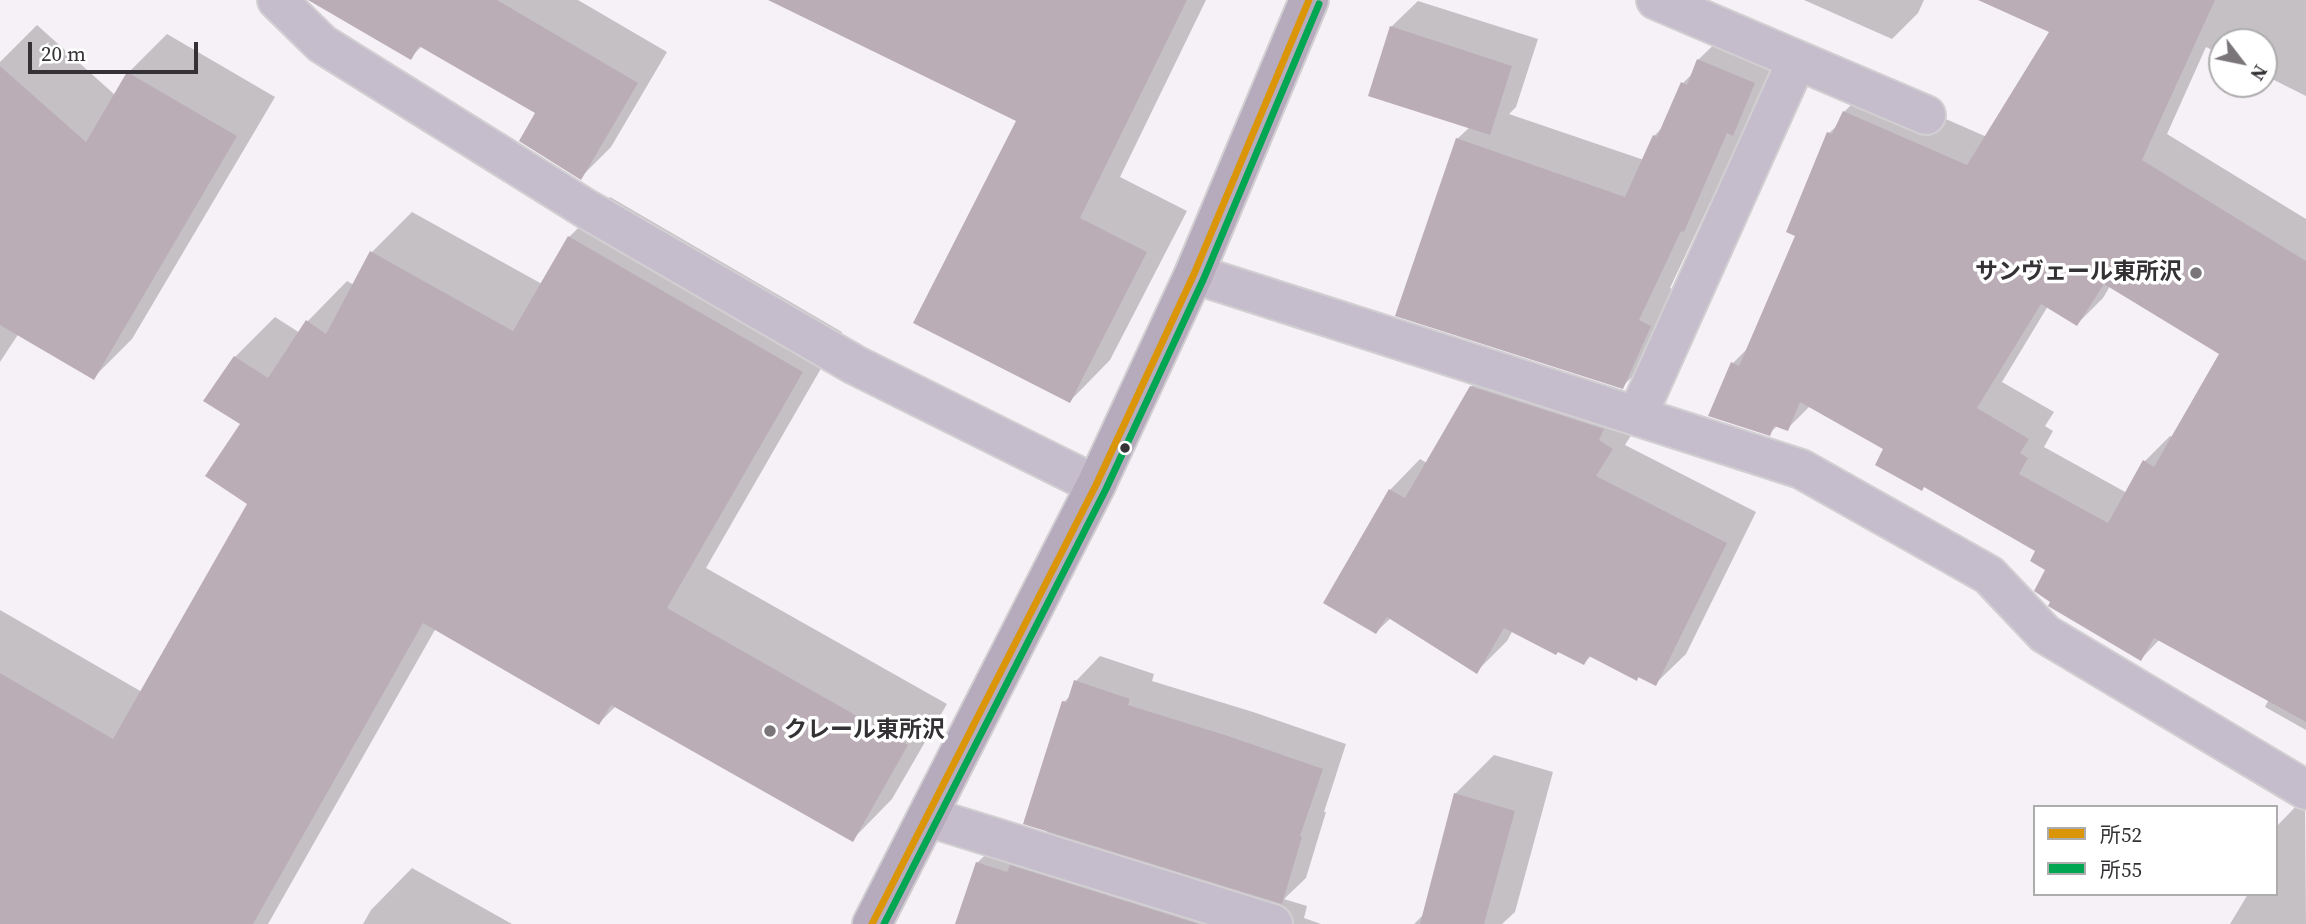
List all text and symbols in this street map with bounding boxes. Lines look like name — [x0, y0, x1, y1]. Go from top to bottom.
scale bar — [32, 28, 201, 72]
north arrow — [2208, 28, 2278, 98]
text: 20 m — [41, 39, 86, 68]
text: N — [2244, 60, 2274, 86]
place label: サンヴェール東所沢 — [1975, 259, 2182, 287]
marker: サンヴェール東所沢 — [2188, 265, 2204, 281]
unlabelled marker — [1118, 441, 1132, 455]
place label: クレール東所沢 — [784, 717, 945, 745]
marker: クレール東所沢 — [762, 723, 778, 739]
legend — [2033, 805, 2278, 896]
text: 所52 — [2100, 820, 2142, 849]
text: 所55 — [2100, 855, 2142, 884]

